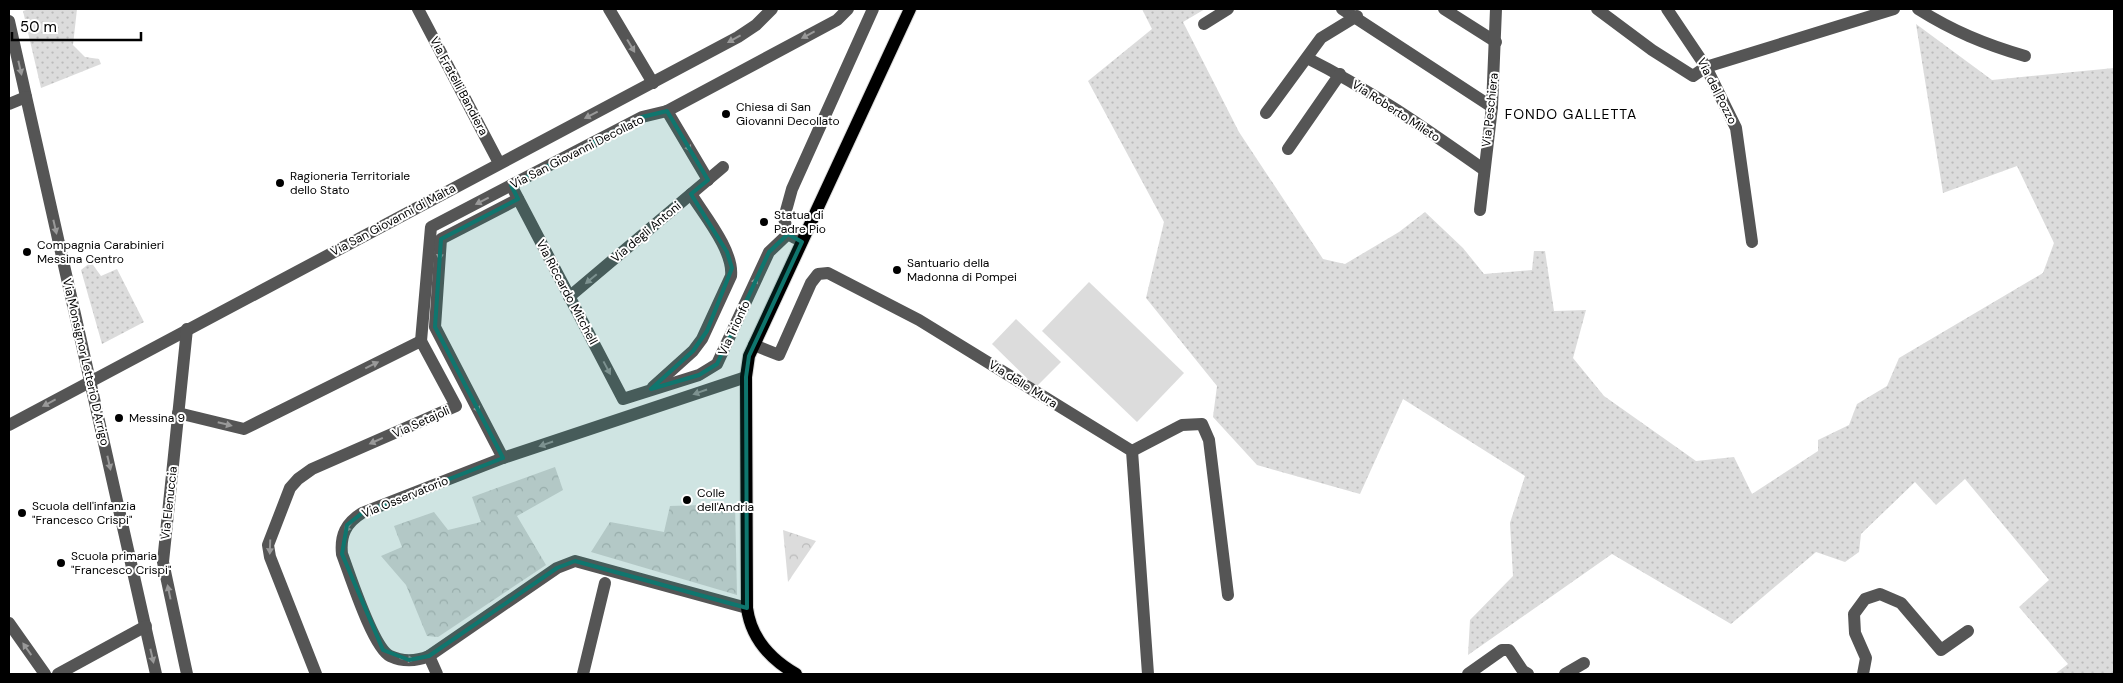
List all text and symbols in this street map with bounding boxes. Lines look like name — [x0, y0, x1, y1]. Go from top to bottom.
scale bar — [12, 10, 141, 42]
text: 50 m — [20, 17, 57, 37]
one-way arrow — [800, 31, 815, 39]
street label: Via Fratelli Bandiera — [426, 34, 492, 138]
one-way arrow — [727, 35, 742, 43]
one-way arrow — [627, 39, 636, 52]
street label: Via del Pozzo — [1693, 55, 1741, 127]
one-way arrow — [16, 61, 24, 77]
street label: Via Peschiera — [1478, 72, 1502, 148]
street label: Via Roberto Mileto — [1349, 77, 1443, 145]
place label: Chiesa di San Giovanni Decollato — [736, 99, 840, 129]
district label: FONDO GALLETTA — [1505, 105, 1637, 123]
marker: Chiesa di San Giovanni Decollato — [720, 108, 732, 120]
street label: Via San Giovanni Decollato — [508, 111, 646, 193]
one-way arrow — [584, 111, 598, 119]
one-way arrow — [683, 139, 692, 152]
place label: Ragioneria Territoriale dello Stato — [290, 168, 410, 198]
marker: Ragioneria Territoriale dello Stato — [274, 177, 286, 189]
street label: Via San Giovanni di Malta — [328, 180, 458, 260]
one-way arrow — [475, 197, 489, 205]
street label: Via degli Antoni — [608, 198, 684, 266]
place label: Statua di Padre Pio — [774, 207, 826, 237]
marker: Statua di Padre Pio — [758, 216, 770, 228]
one-way arrow — [51, 219, 59, 234]
place label: Compagnia Carabinieri Messina Centro — [37, 237, 164, 267]
street label: Via Riccardo Mitchell — [533, 237, 601, 347]
one-way arrow — [435, 245, 443, 261]
marker: Compagnia Carabinieri Messina Centro — [21, 246, 33, 258]
place label: Santuario della Madonna di Pompei — [907, 255, 1017, 285]
marker: Santuario della Madonna di Pompei — [891, 264, 903, 276]
one-way arrow — [584, 273, 597, 284]
street label: Via Monsignor Letterio D'Arrigo — [59, 277, 113, 447]
one-way arrow — [750, 277, 758, 291]
street label: Via Trionfo — [714, 298, 754, 358]
street label: Via delle Mura — [986, 356, 1060, 412]
one-way arrow — [365, 361, 379, 369]
one-way arrow — [603, 361, 611, 375]
one-way arrow — [692, 389, 707, 396]
one-way arrow — [472, 398, 480, 413]
one-way arrow — [42, 399, 57, 407]
street label: Via Setajoli — [390, 402, 452, 442]
place label: Messina 9 — [129, 410, 185, 426]
marker: Messina 9 — [113, 412, 125, 424]
one-way arrow — [218, 421, 233, 429]
one-way arrow — [369, 438, 383, 446]
one-way arrow — [538, 441, 553, 448]
one-way arrow — [105, 455, 113, 471]
street label: Via Elenuccia — [157, 465, 181, 541]
street label: Via Osservatorio — [359, 472, 451, 522]
place label: Colle dell'Andria — [697, 485, 754, 515]
marker: Colle dell'Andria — [681, 494, 693, 506]
place label: Scuola dell'infanzia "Francesco Crispi" — [32, 498, 136, 528]
marker: Scuola dell'infanzia "Francesco Crispi" — [16, 507, 28, 519]
one-way arrow — [344, 519, 354, 532]
one-way arrow — [266, 540, 274, 556]
place label: Scuola primaria "Francesco Crispi" — [71, 548, 172, 578]
marker: Scuola primaria "Francesco Crispi" — [55, 557, 67, 569]
one-way arrow — [165, 584, 173, 600]
one-way arrow — [22, 642, 32, 655]
one-way arrow — [148, 648, 156, 663]
one-way arrow — [400, 655, 416, 663]

